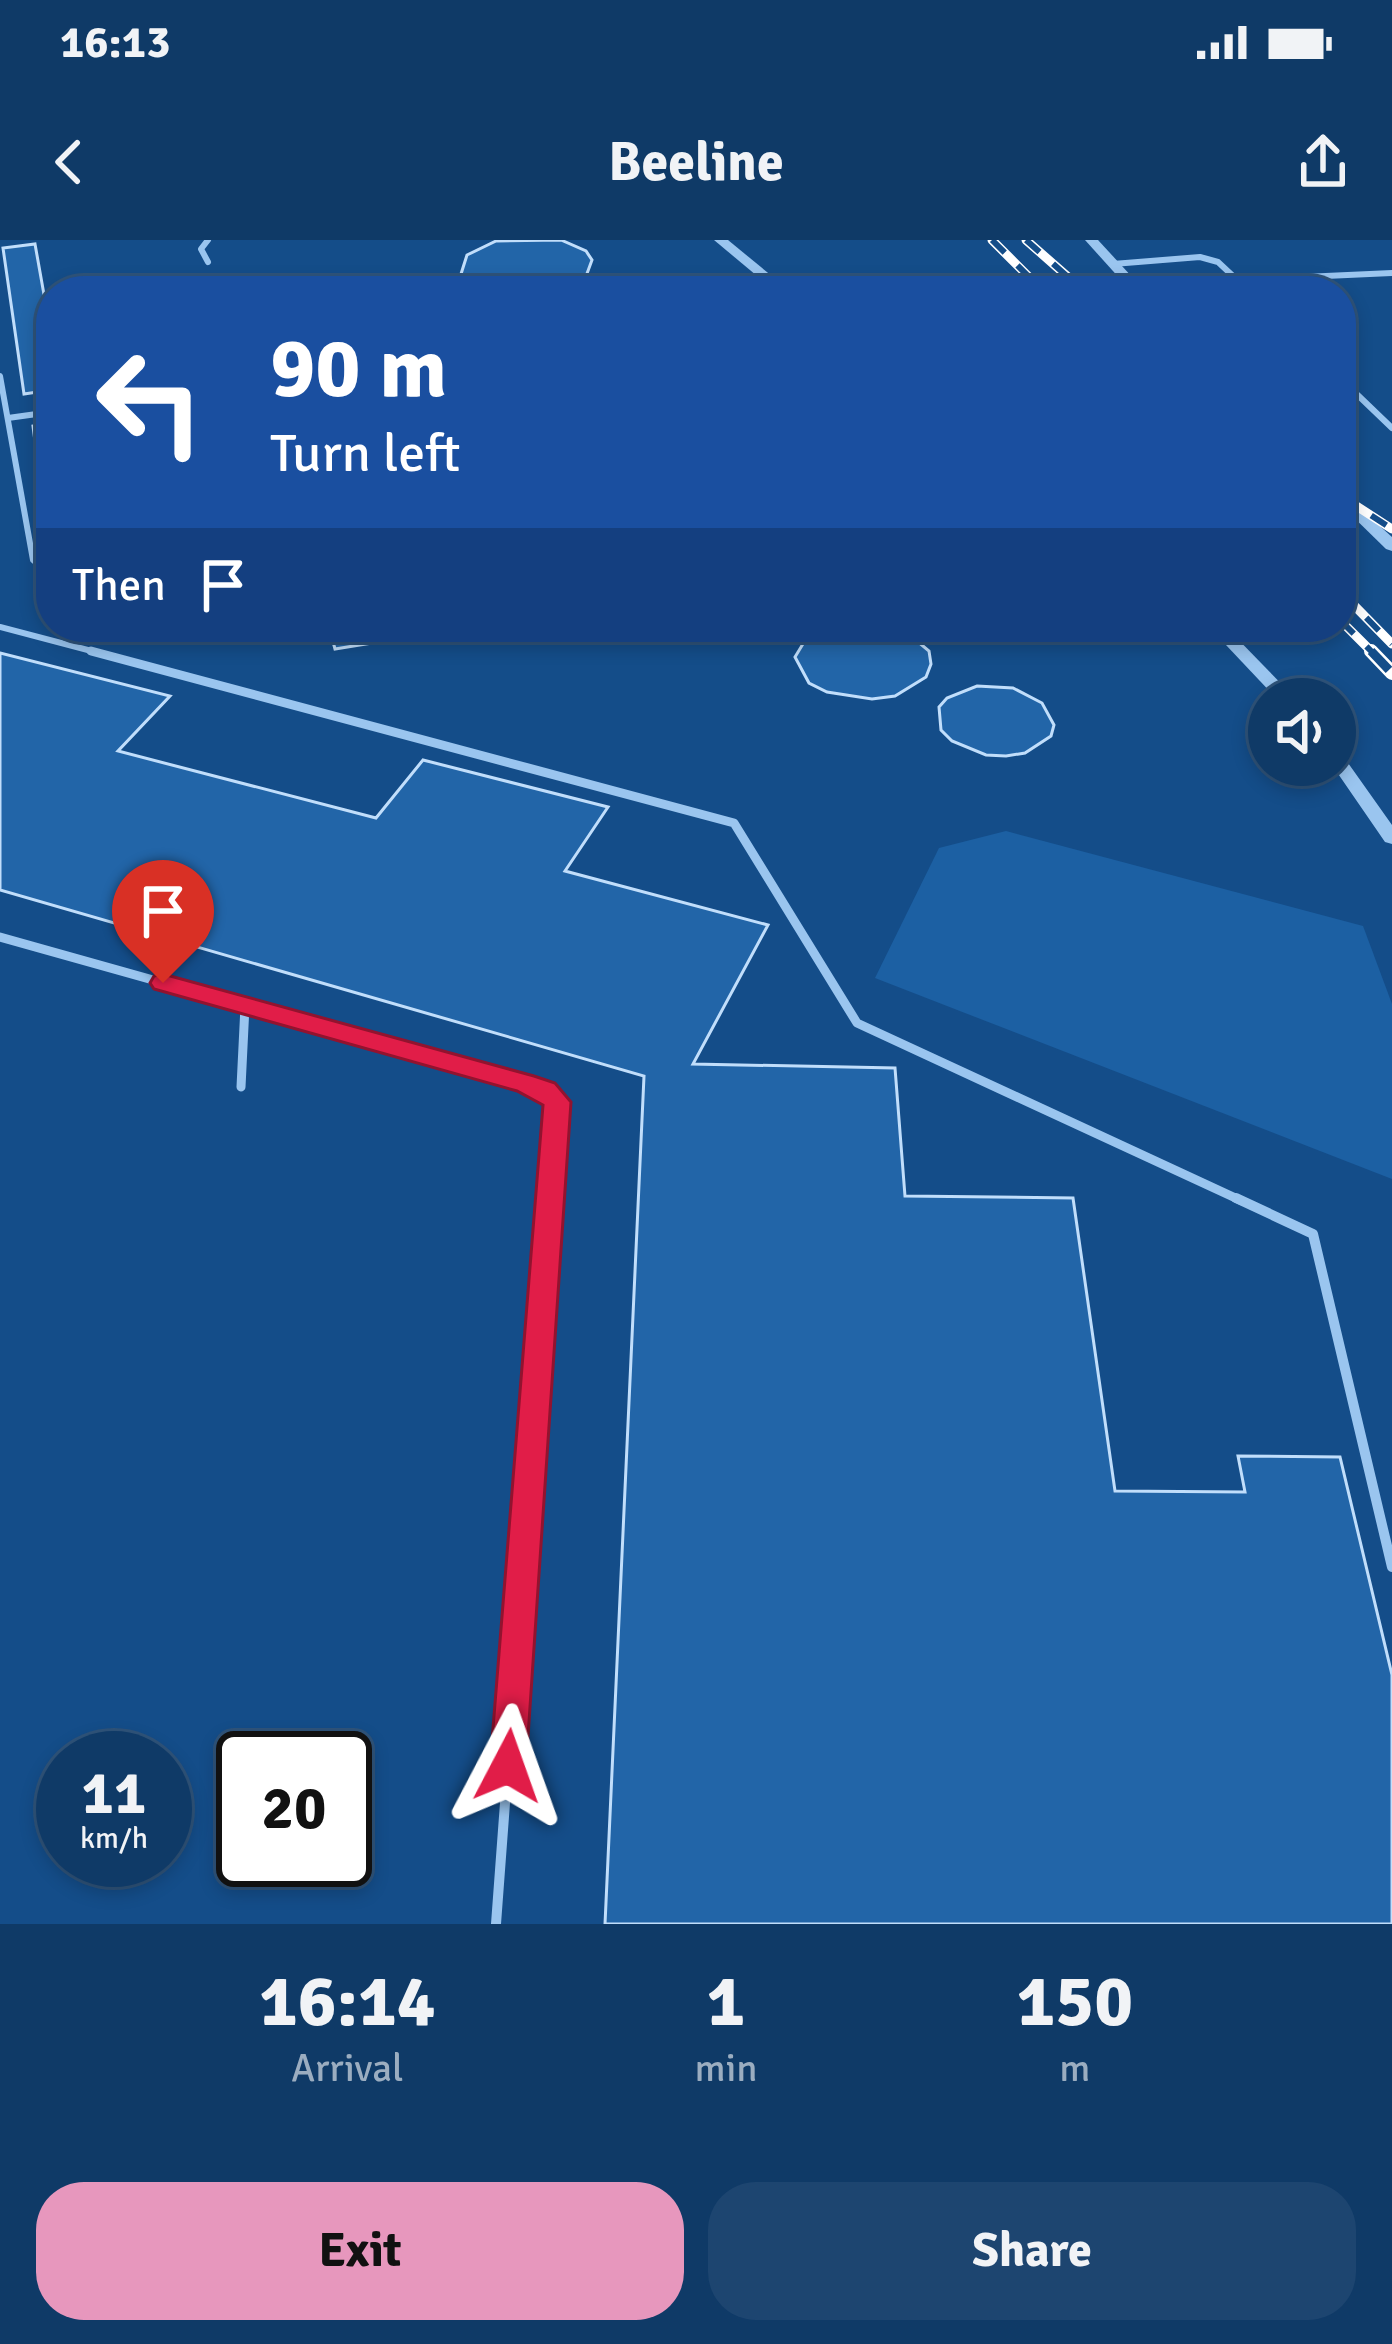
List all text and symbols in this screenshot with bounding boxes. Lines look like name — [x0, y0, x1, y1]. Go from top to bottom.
text: 16:13 — [60, 15, 170, 70]
icon: back — [36, 129, 102, 195]
text: Beeline — [608, 129, 784, 196]
icon: share — [1290, 129, 1356, 195]
text: 90 m — [270, 317, 447, 421]
icon: left — [72, 324, 228, 480]
text: Turn left — [270, 420, 460, 487]
icon: arrive — [190, 552, 256, 618]
text: Then — [72, 558, 166, 613]
map controls — [1248, 678, 1356, 786]
button: sound — [1248, 678, 1356, 786]
pin — [112, 860, 214, 983]
icon: arrive — [130, 878, 196, 944]
position arrow — [445, 1703, 571, 1829]
speed limit sign: 20 — [216, 1731, 372, 1887]
text: 11 — [82, 1757, 146, 1831]
text: km/h — [80, 1820, 148, 1857]
text: 16:14 — [259, 1957, 436, 2046]
text: 1 — [707, 1957, 745, 2046]
text: 150 — [1016, 1957, 1133, 2046]
text: Arrival — [291, 2044, 403, 2092]
text: min — [695, 2044, 758, 2092]
text: m — [1059, 2044, 1090, 2092]
button: Exit — [36, 2182, 684, 2320]
button: Share — [708, 2182, 1356, 2320]

